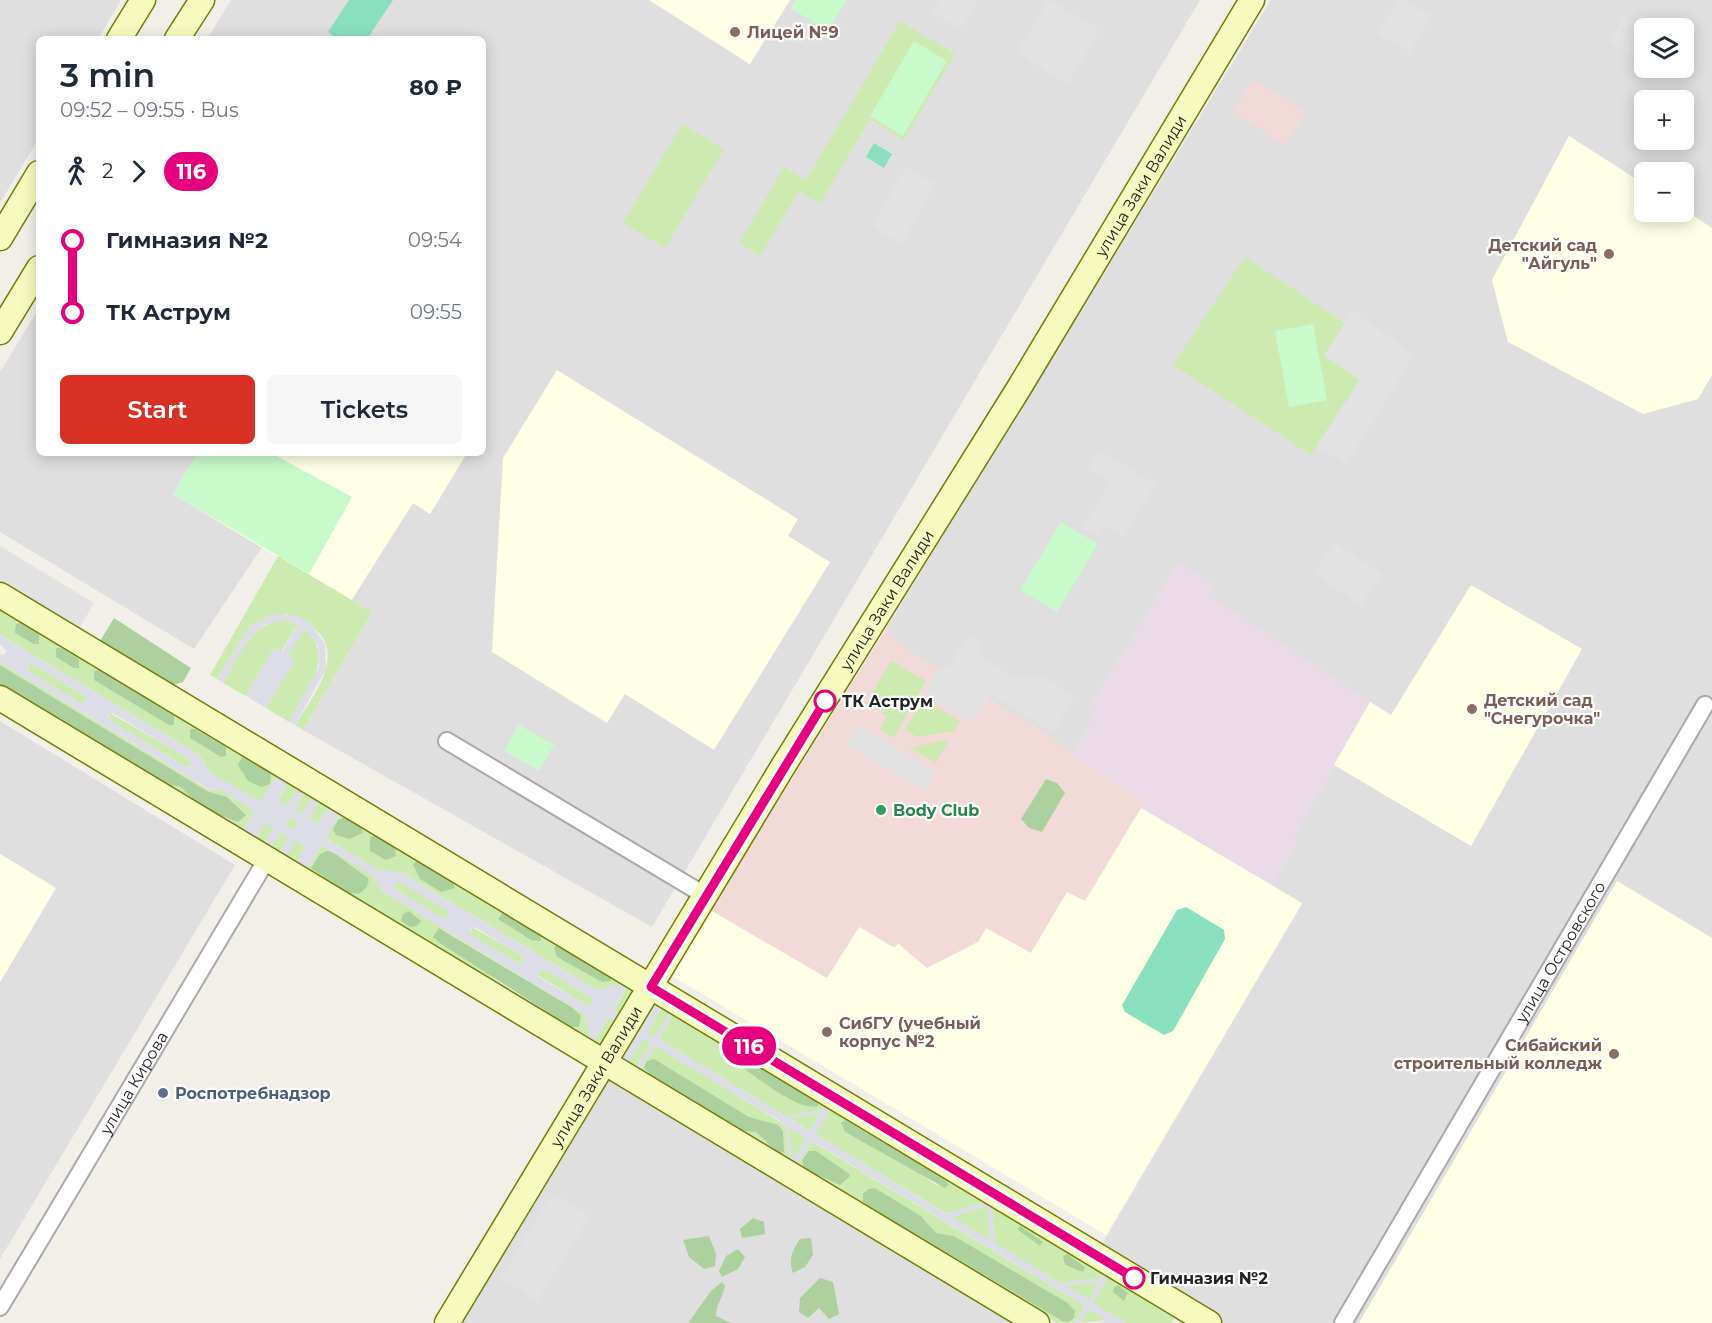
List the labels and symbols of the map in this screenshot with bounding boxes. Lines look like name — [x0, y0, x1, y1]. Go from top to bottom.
place label: Лицей №9 — [747, 23, 839, 42]
marker: Лицей №9 — [728, 25, 742, 39]
street label: улица Заки Валиди — [1090, 112, 1190, 261]
place label: Детский сад "Айгуль" — [1488, 236, 1597, 273]
marker: Детский сад "Айгуль" — [1602, 247, 1616, 261]
street label: улица Заки Валиди — [835, 527, 938, 675]
marker: ТК Аструм — [814, 690, 836, 712]
place label: Детский сад "Снегурочка" — [1484, 691, 1600, 728]
place label: ТК Аструм — [842, 692, 933, 711]
marker: Детский сад "Снегурочка" — [1465, 702, 1479, 716]
place label: Body Club — [893, 801, 979, 820]
marker: Body Club — [874, 803, 888, 817]
street label: улица Островского — [1511, 878, 1609, 1027]
street label: улица Заки Валиди — [545, 1002, 646, 1151]
place label: СибГУ (учебный корпус №2 — [839, 1014, 981, 1051]
marker: СибГУ (учебный корпус №2 — [820, 1025, 834, 1039]
line badge: 116 — [714, 1026, 783, 1066]
street label: улица Кирова — [95, 1028, 172, 1139]
place label: Сибайский строительный колледж — [1394, 1036, 1602, 1073]
marker: Сибайский строительный колледж — [1607, 1047, 1621, 1061]
place label: Роспотребнадзор — [175, 1084, 331, 1103]
marker: Роспотребнадзор — [156, 1086, 170, 1100]
marker: Гимназия №2 — [1123, 1267, 1145, 1289]
place label: Гимназия №2 — [1150, 1269, 1268, 1288]

